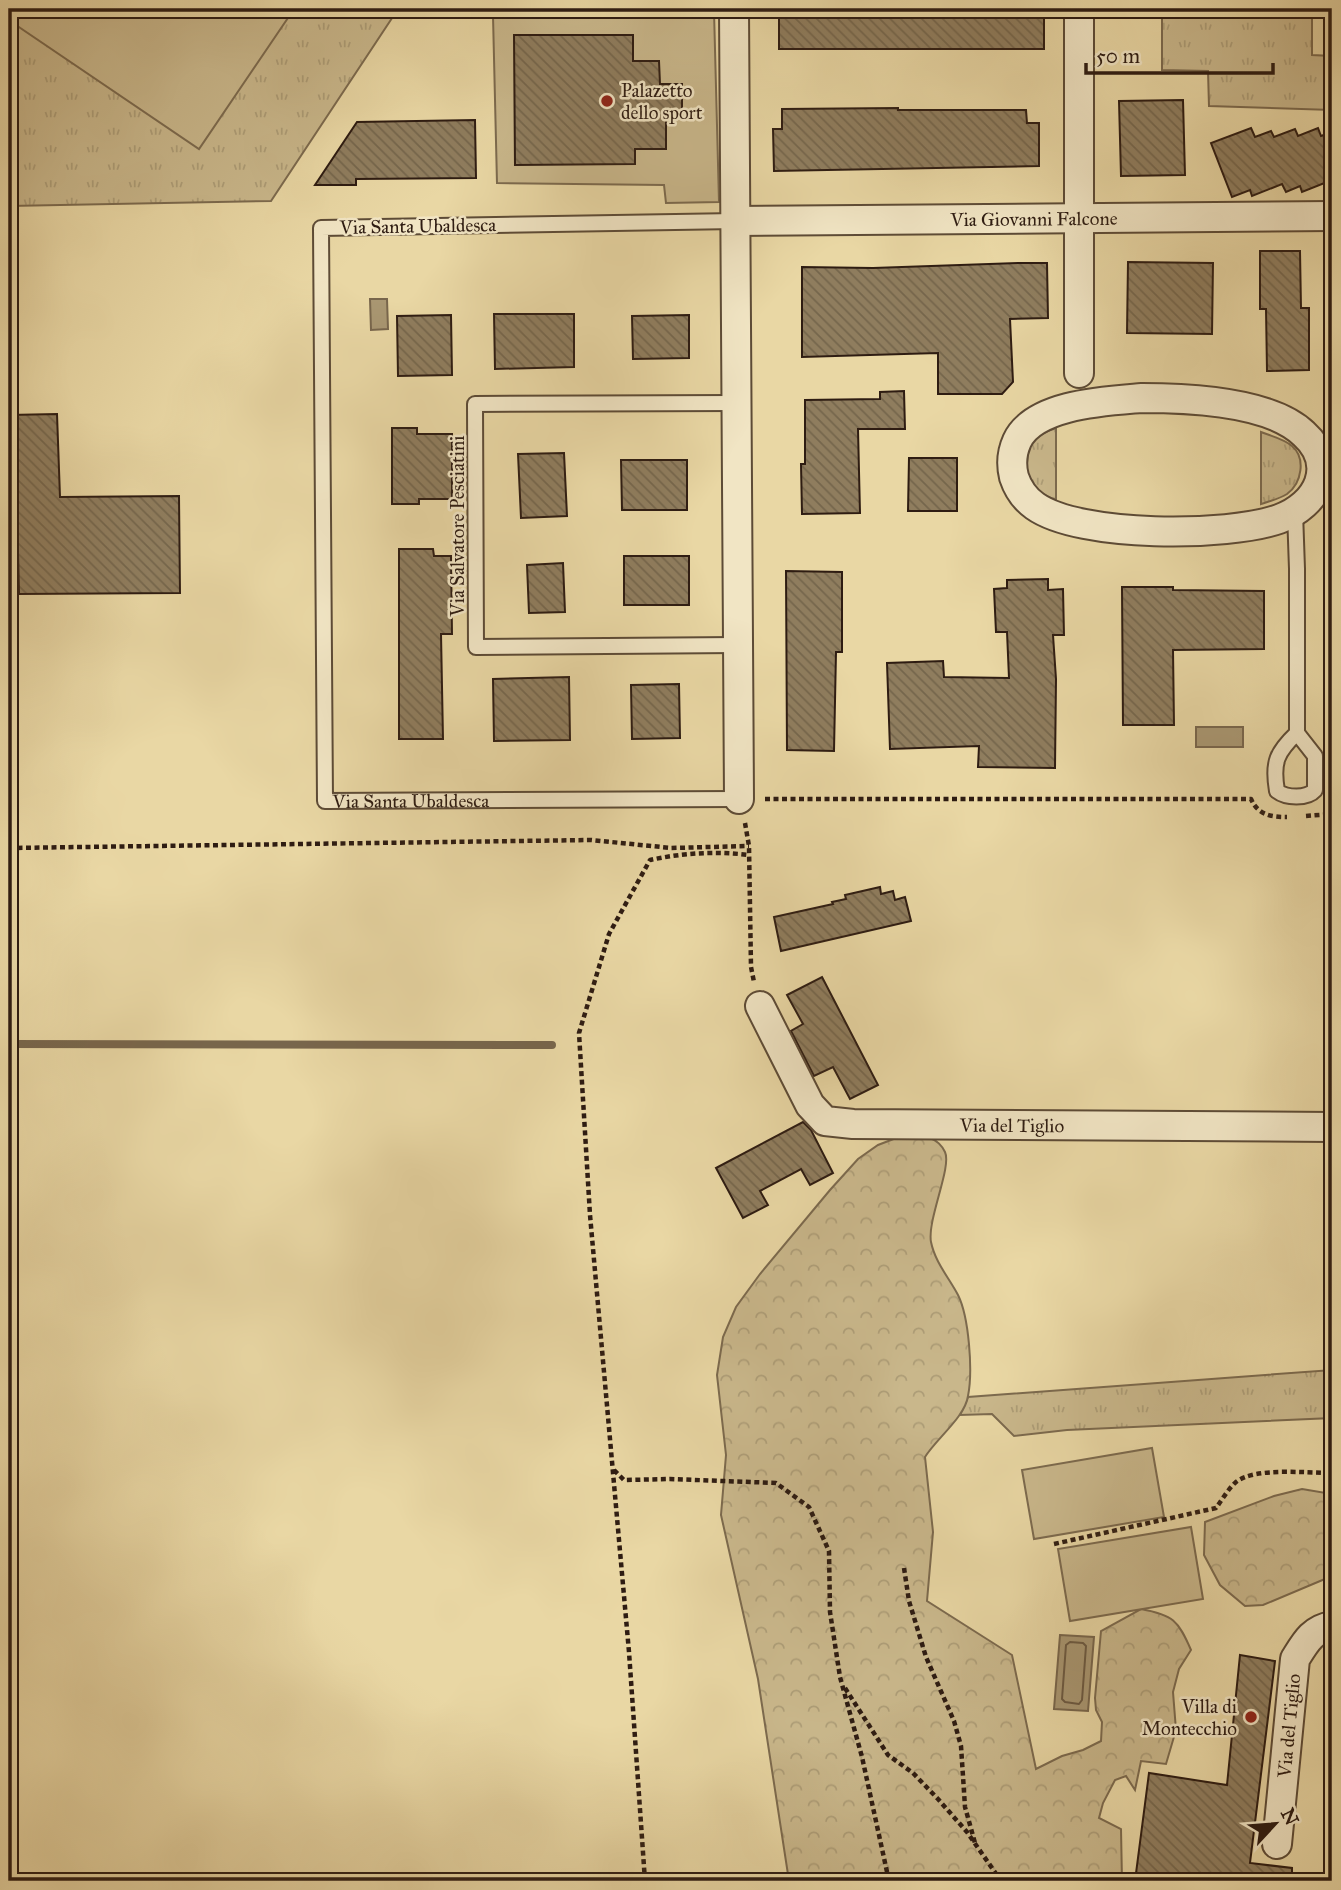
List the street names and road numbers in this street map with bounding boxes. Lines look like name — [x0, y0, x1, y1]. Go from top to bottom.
street label: Via Giovanni Falcone — [949, 206, 1118, 231]
street label: Via Santa Ubaldesca — [339, 213, 497, 239]
street label: Via Salvatore Pesciatini — [446, 436, 469, 617]
street label: Via Santa Ubaldesca — [332, 789, 490, 812]
street label: Via del Tiglio — [959, 1113, 1065, 1138]
street label: Via del Tiglio — [1272, 1672, 1305, 1780]

